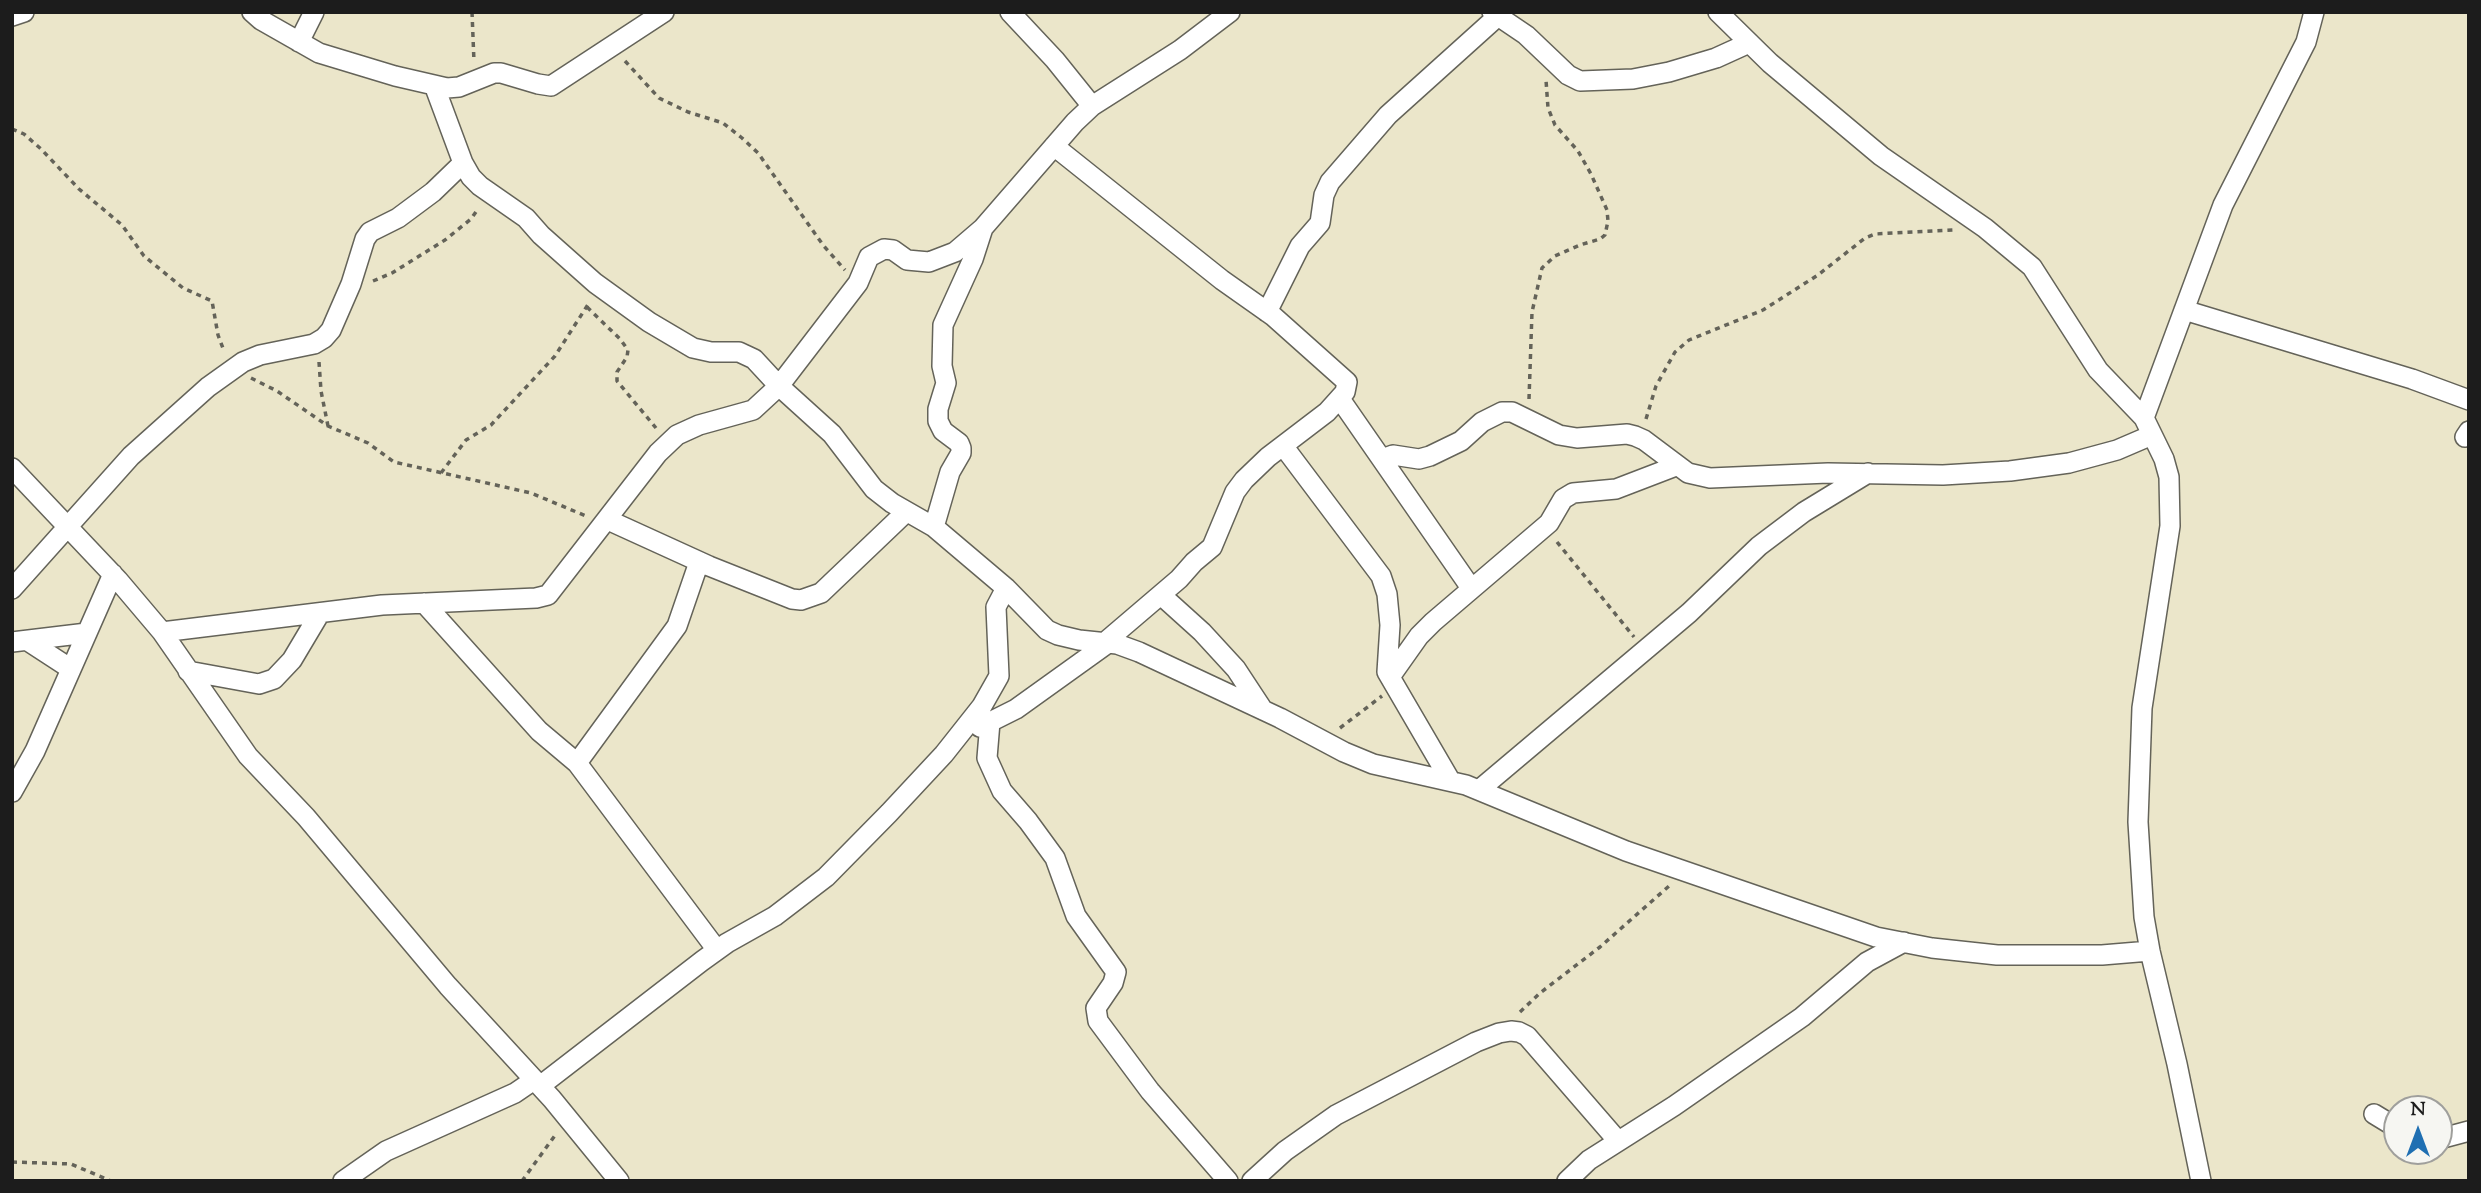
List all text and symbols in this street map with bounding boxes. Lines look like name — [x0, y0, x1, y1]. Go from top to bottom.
north arrow — [2383, 1095, 2453, 1165]
text: N — [2410, 1097, 2426, 1124]

